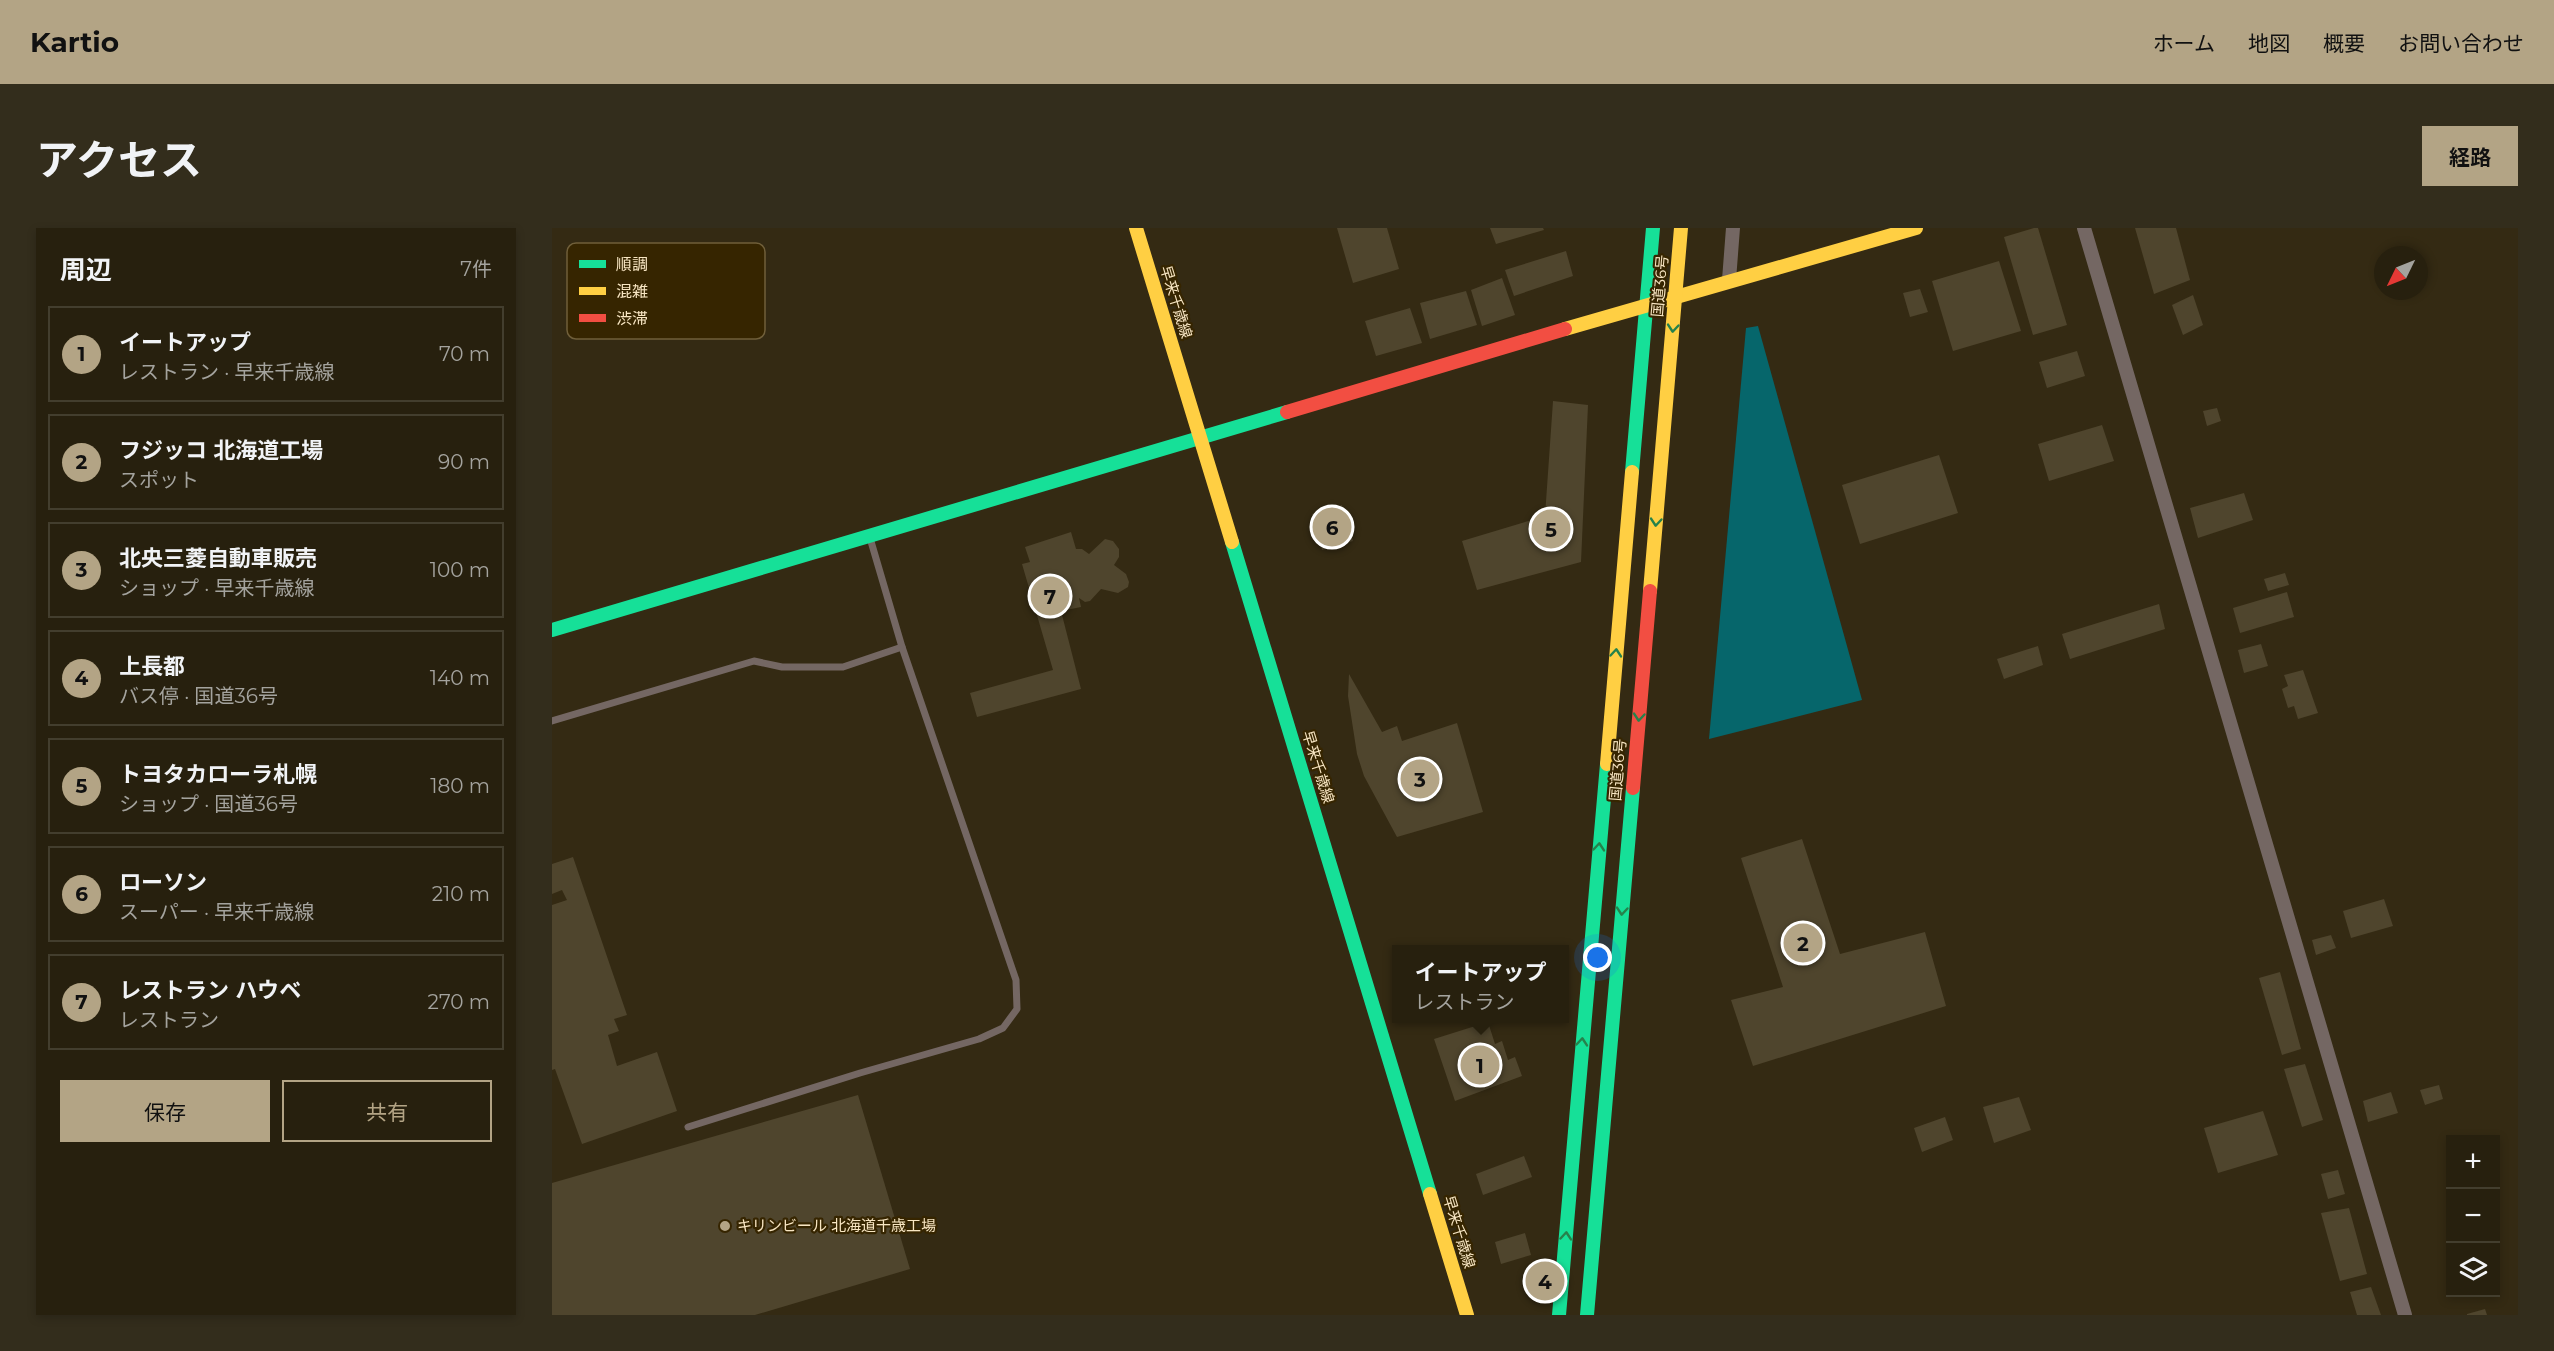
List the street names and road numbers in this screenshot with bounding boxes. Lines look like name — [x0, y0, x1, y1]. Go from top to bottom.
street label: 国道36号 — [1647, 254, 1672, 318]
street label: 早来千歳線 — [1156, 263, 1197, 341]
street label: 早来千歳線 — [1298, 728, 1339, 806]
street label: 国道36号 — [1605, 738, 1630, 802]
street label: 早来千歳線 — [1439, 1193, 1480, 1271]

